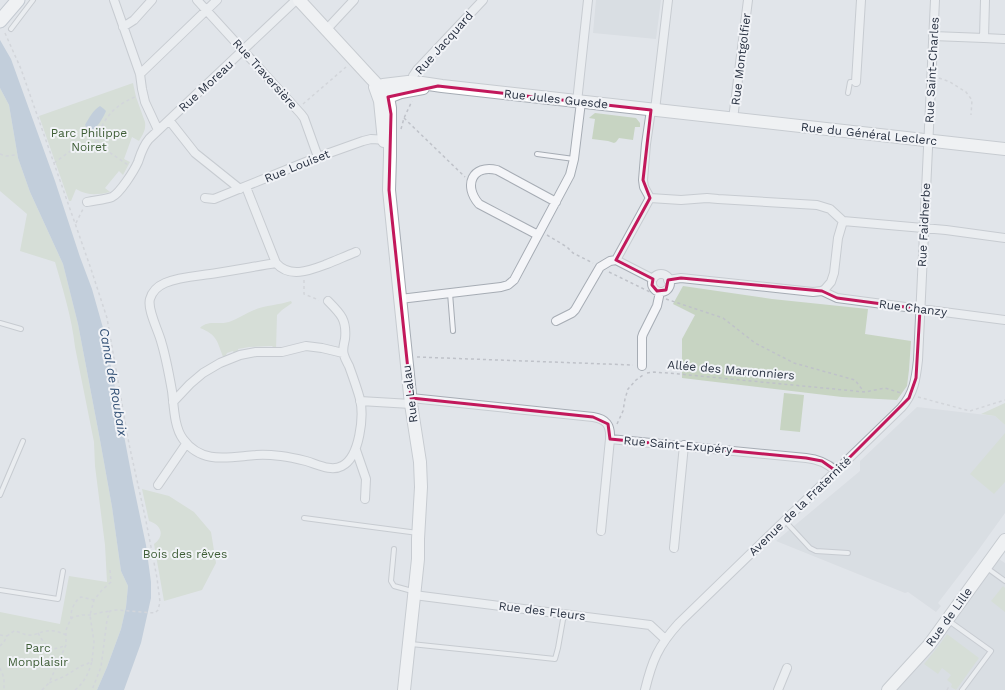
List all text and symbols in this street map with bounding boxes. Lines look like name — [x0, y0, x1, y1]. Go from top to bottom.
street label: Rue Jacquard — [412, 9, 476, 77]
street label: Rue Montgolfier — [728, 12, 754, 106]
street label: Rue Saint-Charles — [922, 16, 942, 124]
street label: Rue Traversière — [230, 36, 300, 112]
street label: Rue Moreau — [176, 57, 236, 115]
street label: Rue Jules Guesde — [503, 87, 609, 111]
street label: Rue du Général Leclerc — [800, 120, 938, 148]
park label: Parc Philippe Noiret — [51, 126, 127, 154]
street label: Rue Louiset — [262, 147, 332, 185]
street label: Rue Faidherbe — [915, 183, 933, 267]
street label: Rue Chanzy — [878, 297, 949, 319]
water label: Canal de Roubaix — [97, 327, 130, 438]
street label: Allée des Marronniers — [667, 357, 795, 383]
street label: Rue Lalau — [400, 364, 420, 424]
street label: Rue Saint-Exupéry — [623, 433, 734, 457]
street label: Avenue de la Fraternité — [746, 453, 854, 559]
park label: Bois des rêves — [143, 547, 227, 561]
street label: Rue de Lille — [923, 585, 975, 649]
street label: Rue des Fleurs — [498, 599, 586, 623]
park label: Parc Monplaisir — [8, 641, 68, 669]

